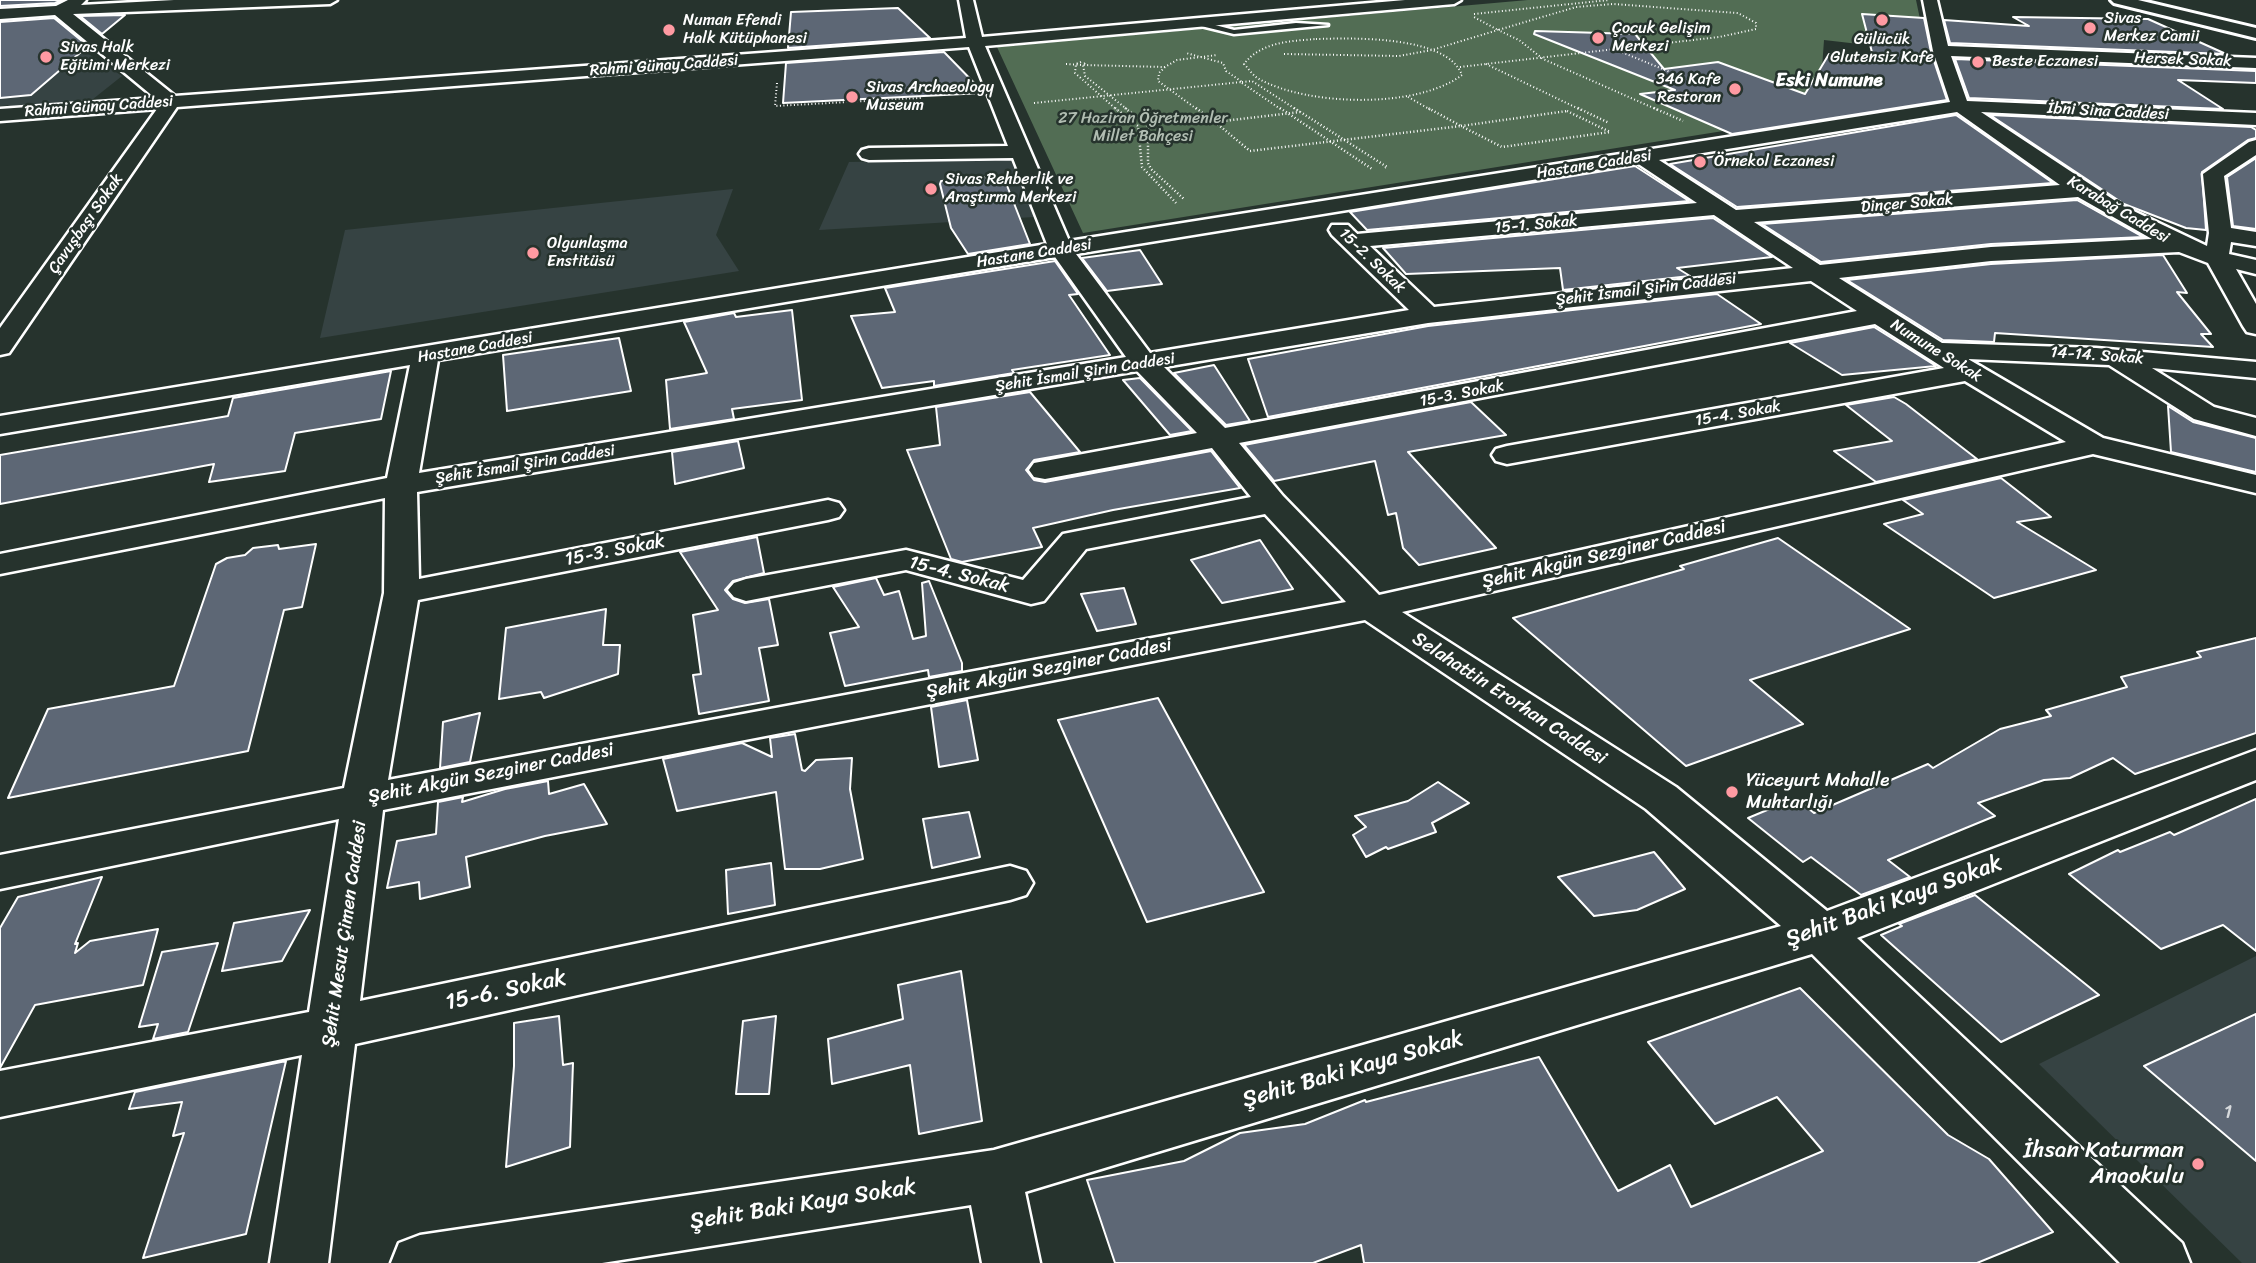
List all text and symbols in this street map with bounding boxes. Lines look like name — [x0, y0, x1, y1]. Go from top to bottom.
place label: Sivas Merkez Camii — [2104, 9, 2199, 47]
place label: Numan Efendi Halk Kütüphanesi — [683, 11, 807, 49]
marker: Gülücük Glutensiz Kafe — [1874, 12, 1890, 28]
place label: Çocuk Gelişim Merkezi — [1612, 19, 1711, 57]
marker: Sivas Merkez Camii — [2082, 20, 2098, 36]
marker: Numan Efendi Halk Kütüphanesi — [661, 22, 677, 38]
marker: Çocuk Gelişim Merkezi — [1590, 30, 1606, 46]
place label: Gülücük Glutensiz Kafe — [1830, 30, 1934, 68]
place label: Sivas Halk Eğitimi Merkezi — [60, 38, 170, 76]
marker: Sivas Halk Eğitimi Merkezi — [38, 49, 54, 65]
street label: Hersek Sokak — [2134, 49, 2232, 71]
street label: Rahmi Günay Caddesi — [589, 51, 739, 81]
place label: Beste Eczanesi — [1992, 52, 2098, 72]
marker: Beste Eczanesi — [1970, 54, 1986, 70]
place label: 346 Kafe Restoran — [1656, 70, 1721, 108]
district label: Eski Numune — [1775, 70, 1883, 92]
place label: Sivas Archaeology Museum — [866, 78, 994, 116]
marker: 346 Kafe Restoran — [1727, 81, 1743, 97]
marker: Sivas Archaeology Museum — [844, 89, 860, 105]
street label: Rahmi Günay Caddesi — [24, 92, 174, 122]
street label: İbni Sina Caddesi — [2047, 99, 2169, 125]
park label: 27 Haziran Öğretmenler Millet Bahçesi — [1058, 109, 1228, 147]
street label: Hastane Caddesi — [1535, 146, 1653, 184]
place label: Örnekol Eczanesi — [1714, 152, 1834, 172]
marker: Örnekol Eczanesi — [1692, 154, 1708, 170]
place label: Sivas Rehberlik ve Araştırma Merkezi — [945, 170, 1076, 208]
street label: Çavuşbaşı Sokak — [45, 171, 127, 277]
street label: Karabağ Caddesi — [2064, 172, 2172, 248]
marker: Sivas Rehberlik ve Araştırma Merkezi — [923, 181, 939, 197]
street label: Dinçer Sokak — [1860, 190, 1954, 218]
street label: 15-1. Sokak — [1494, 212, 1578, 238]
street label: 15-2. Sokak — [1335, 224, 1409, 298]
place label: Olgunlaşma Enstitüsü — [547, 234, 628, 272]
street label: Hastane Caddesi — [975, 235, 1093, 273]
marker: Olgunlaşma Enstitüsü — [525, 245, 541, 261]
street label: Şehit İsmail Şirin Caddesi — [1555, 269, 1737, 311]
street label: Numune Sokak — [1887, 315, 1985, 387]
street label: Hastane Caddesi — [416, 328, 534, 368]
street label: 14-14. Sokak — [2050, 343, 2144, 369]
street label: Şehit İsmail Şirin Caddesi — [994, 349, 1176, 397]
street label: 15-3. Sokak — [1418, 376, 1506, 412]
street label: 15-4. Sokak — [1694, 397, 1782, 431]
street label: Şehit İsmail Şirin Caddesi — [434, 441, 616, 489]
street label: Şehit Akgün Sezginer Caddesi — [1480, 516, 1728, 594]
street label: 15-3. Sokak — [563, 530, 667, 572]
street label: 15-4. Sokak — [907, 552, 1011, 598]
street label: Selahattin Erorhan Caddesi — [1408, 628, 1610, 770]
street label: Şehit Akgün Sezginer Caddesi — [924, 634, 1174, 704]
street label: Şehit Akgün Sezginer Caddesi — [366, 739, 616, 809]
place label: Yüceyurt Mahalle Muhtarlığı — [1746, 770, 1889, 814]
marker: Yüceyurt Mahalle Muhtarlığı — [1724, 784, 1740, 800]
street label: Şehit Mesut Çimen Caddesi — [318, 819, 372, 1049]
street label: Şehit Baki Kaya Sokak — [1782, 850, 2006, 954]
street label: 15-6. Sokak — [443, 965, 569, 1017]
street label: Şehit Baki Kaya Sokak — [1239, 1025, 1467, 1115]
house number: 1 — [2224, 1102, 2232, 1124]
place label: İhsan Katurman Anaokulu — [2023, 1137, 2184, 1191]
marker: İhsan Katurman Anaokulu — [2190, 1156, 2206, 1172]
street label: Şehit Baki Kaya Sokak — [688, 1174, 918, 1236]

